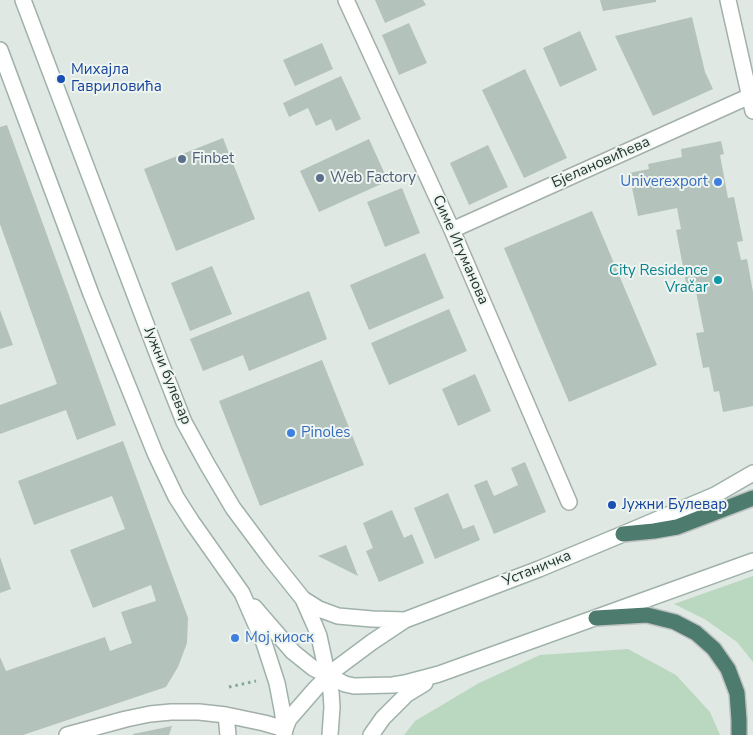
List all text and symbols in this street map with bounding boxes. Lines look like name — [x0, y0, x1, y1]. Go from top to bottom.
place label: Михајла Гавриловића — [71, 61, 162, 96]
marker: Михајла Гавриловића — [55, 73, 67, 85]
street label: Бјелановићева — [549, 133, 653, 193]
place label: Finbet — [192, 150, 234, 168]
marker: Finbet — [176, 153, 188, 165]
place label: Web Factory — [330, 169, 416, 187]
marker: Web Factory — [314, 172, 326, 184]
place label: Univerexport — [620, 173, 708, 191]
marker: Univerexport — [712, 176, 724, 188]
street label: Симе Игуманова — [428, 193, 492, 307]
place label: City Residence Vračar — [609, 262, 708, 297]
marker: City Residence Vračar — [712, 274, 724, 286]
street label: Јужни булевар — [139, 325, 195, 427]
place label: Pinoles — [301, 424, 350, 442]
marker: Pinoles — [285, 427, 297, 439]
place label: Јужни Булевар — [622, 496, 727, 514]
marker: Јужни Булевар — [606, 499, 618, 511]
street label: Устаничка — [500, 547, 574, 591]
place label: Мој киоск — [245, 629, 314, 647]
marker: Мој киоск — [229, 632, 241, 644]

